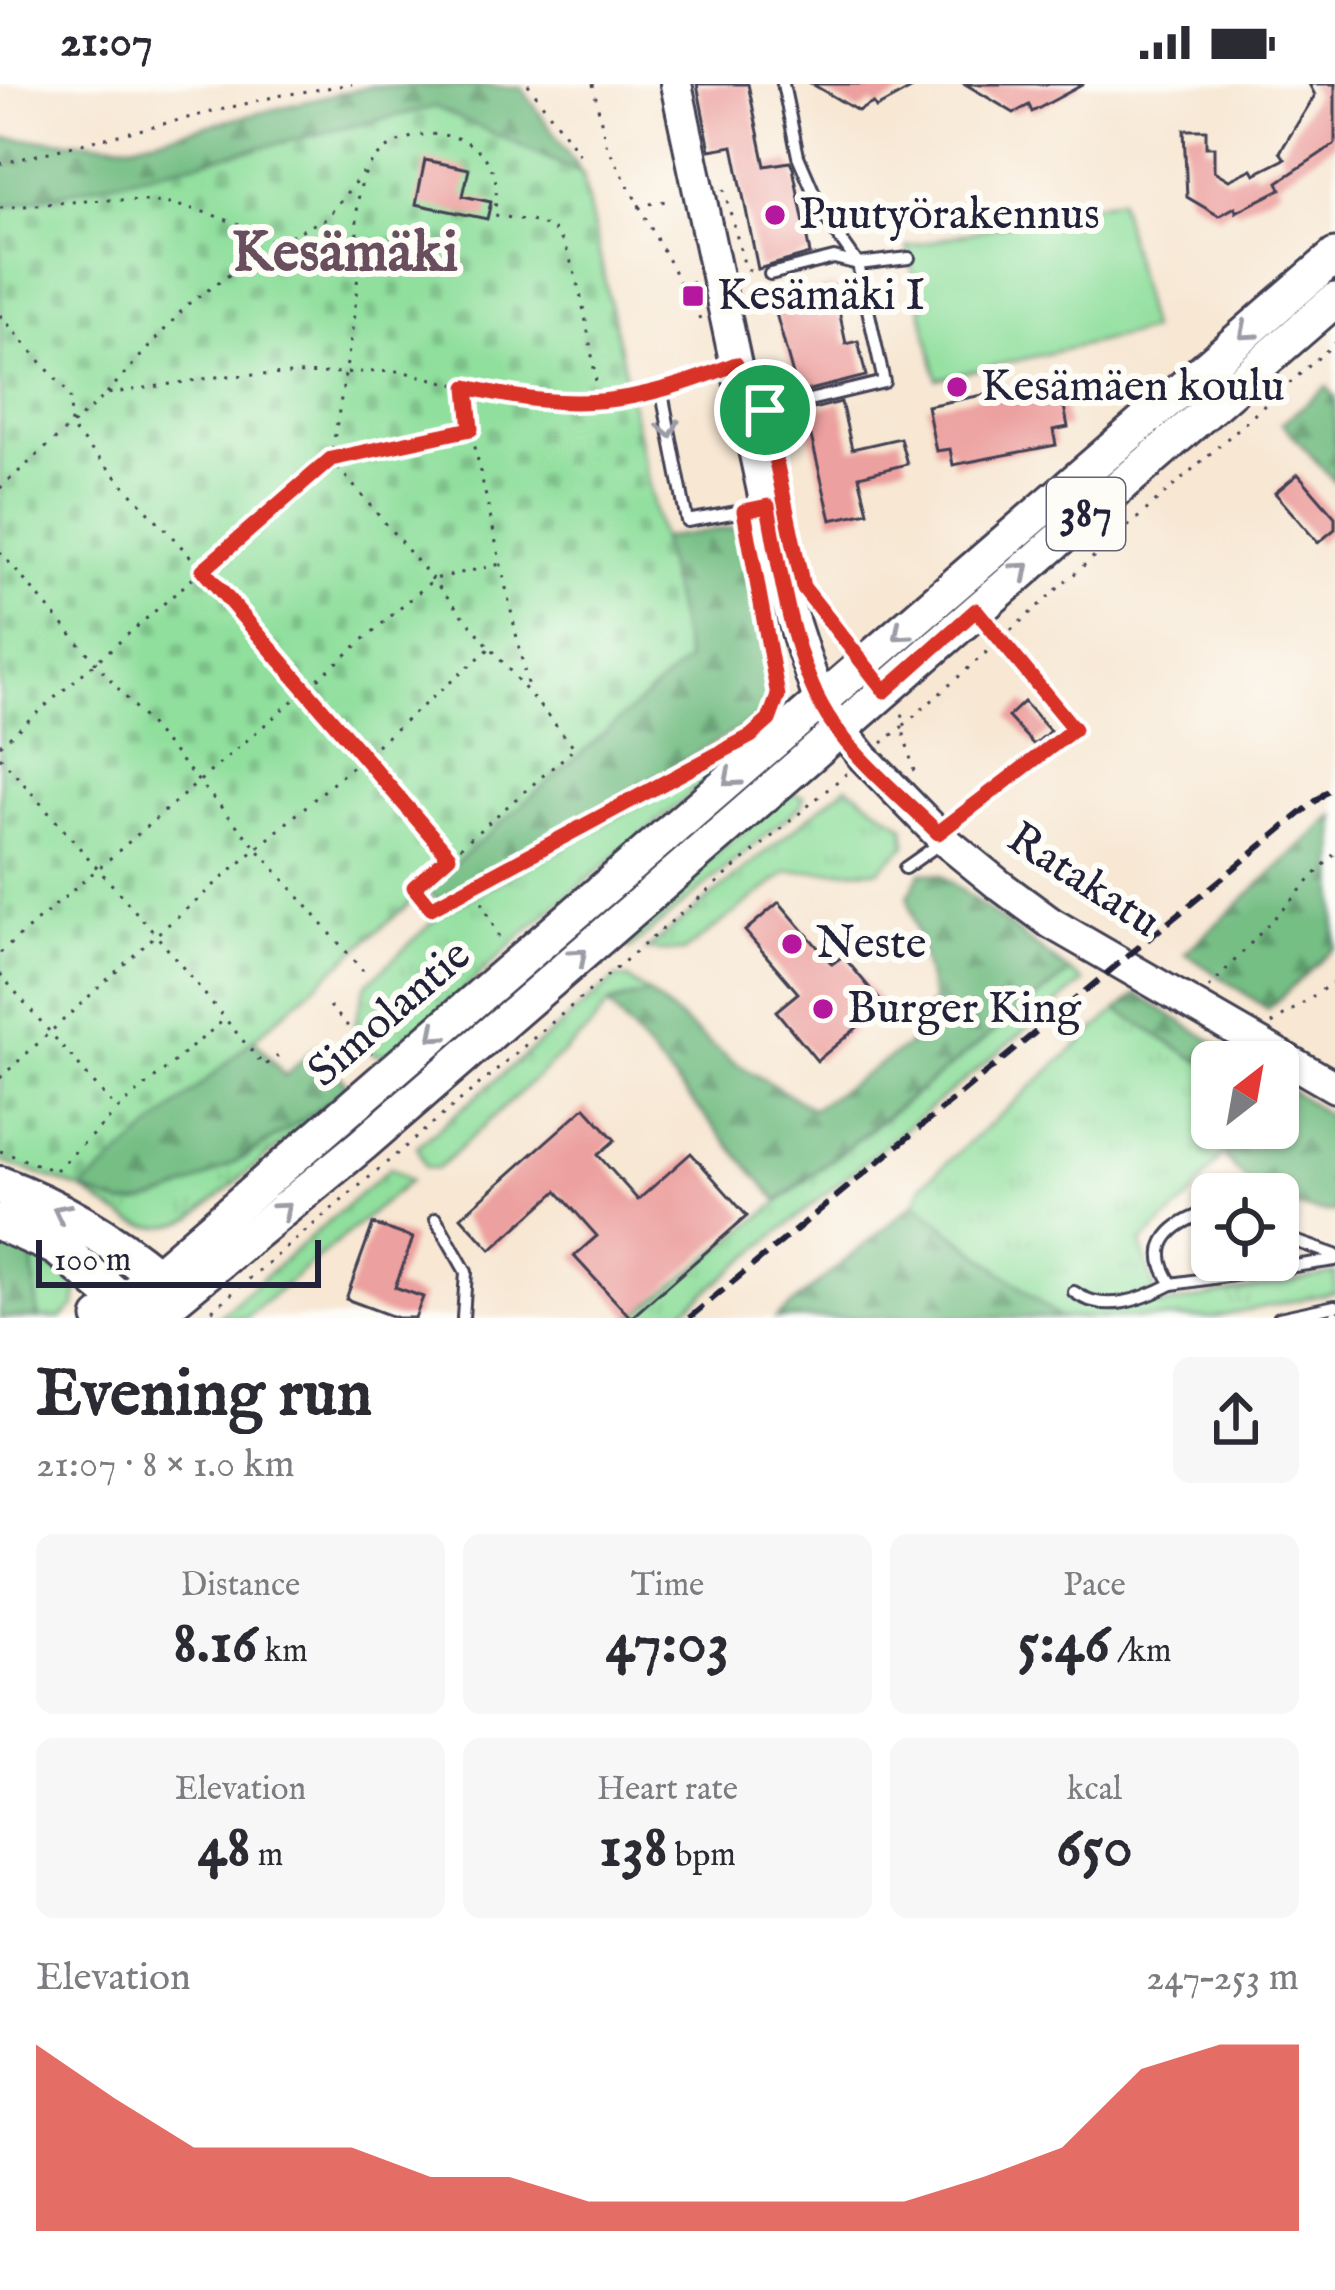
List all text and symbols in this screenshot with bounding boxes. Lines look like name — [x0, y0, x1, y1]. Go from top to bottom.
text: 21:07 — [60, 14, 153, 71]
place label: Puutyörakennus — [799, 187, 1100, 244]
marker: Puutyörakennus — [762, 202, 788, 228]
district label: Kesämäki — [232, 218, 458, 291]
place label: Kesämäki I — [717, 268, 925, 325]
marker: Kesämäki I — [680, 283, 706, 309]
one-way arrow — [1238, 318, 1260, 340]
pin — [714, 359, 816, 461]
place label: Kesämäen koulu — [981, 359, 1285, 416]
marker: Kesämäen koulu — [944, 374, 970, 400]
icon: arrive — [732, 377, 798, 443]
one-way arrow — [655, 419, 681, 439]
road number: 387 — [1047, 478, 1125, 550]
one-way arrow — [1008, 563, 1030, 584]
one-way arrow — [893, 619, 915, 640]
one-way arrow — [723, 765, 745, 787]
street label: Ratakatu — [996, 811, 1170, 951]
place label: Neste — [816, 916, 926, 973]
street label: Simolantie — [297, 928, 483, 1100]
marker: Neste — [779, 931, 805, 957]
one-way arrow — [565, 948, 587, 970]
place label: Burger King — [847, 981, 1082, 1038]
marker: Burger King — [810, 996, 836, 1022]
one-way arrow — [428, 1020, 450, 1042]
north arrow — [1191, 1041, 1299, 1149]
map controls — [1191, 1041, 1299, 1281]
button: locate — [1191, 1173, 1299, 1281]
one-way arrow — [52, 1203, 74, 1226]
one-way arrow — [270, 1203, 292, 1225]
scale bar — [36, 1234, 321, 1287]
text: 100 m — [54, 1240, 131, 1282]
text: Evening run — [36, 1354, 372, 1438]
button: share — [1173, 1357, 1299, 1483]
text: 21:07 · 8 × 1.0 km — [36, 1441, 295, 1490]
text: Distance — [181, 1565, 300, 1607]
text: Time — [631, 1565, 704, 1607]
text: Pace — [1063, 1565, 1126, 1607]
text: 8.16 — [173, 1607, 257, 1683]
text: 47:03 — [606, 1607, 729, 1683]
text: 5:46 — [1018, 1607, 1110, 1683]
text: km — [257, 1631, 308, 1673]
text: /km — [1110, 1631, 1171, 1673]
text: Elevation — [175, 1769, 306, 1811]
text: Heart rate — [597, 1769, 738, 1811]
text: kcal — [1067, 1769, 1122, 1811]
text: 48 — [198, 1811, 251, 1887]
text: 138 — [599, 1811, 668, 1887]
text: 650 — [1056, 1811, 1133, 1887]
text: m — [251, 1835, 283, 1877]
text: bpm — [668, 1835, 736, 1877]
text: Elevation — [36, 1954, 191, 2003]
text: 247–253 m — [1146, 1954, 1299, 2003]

